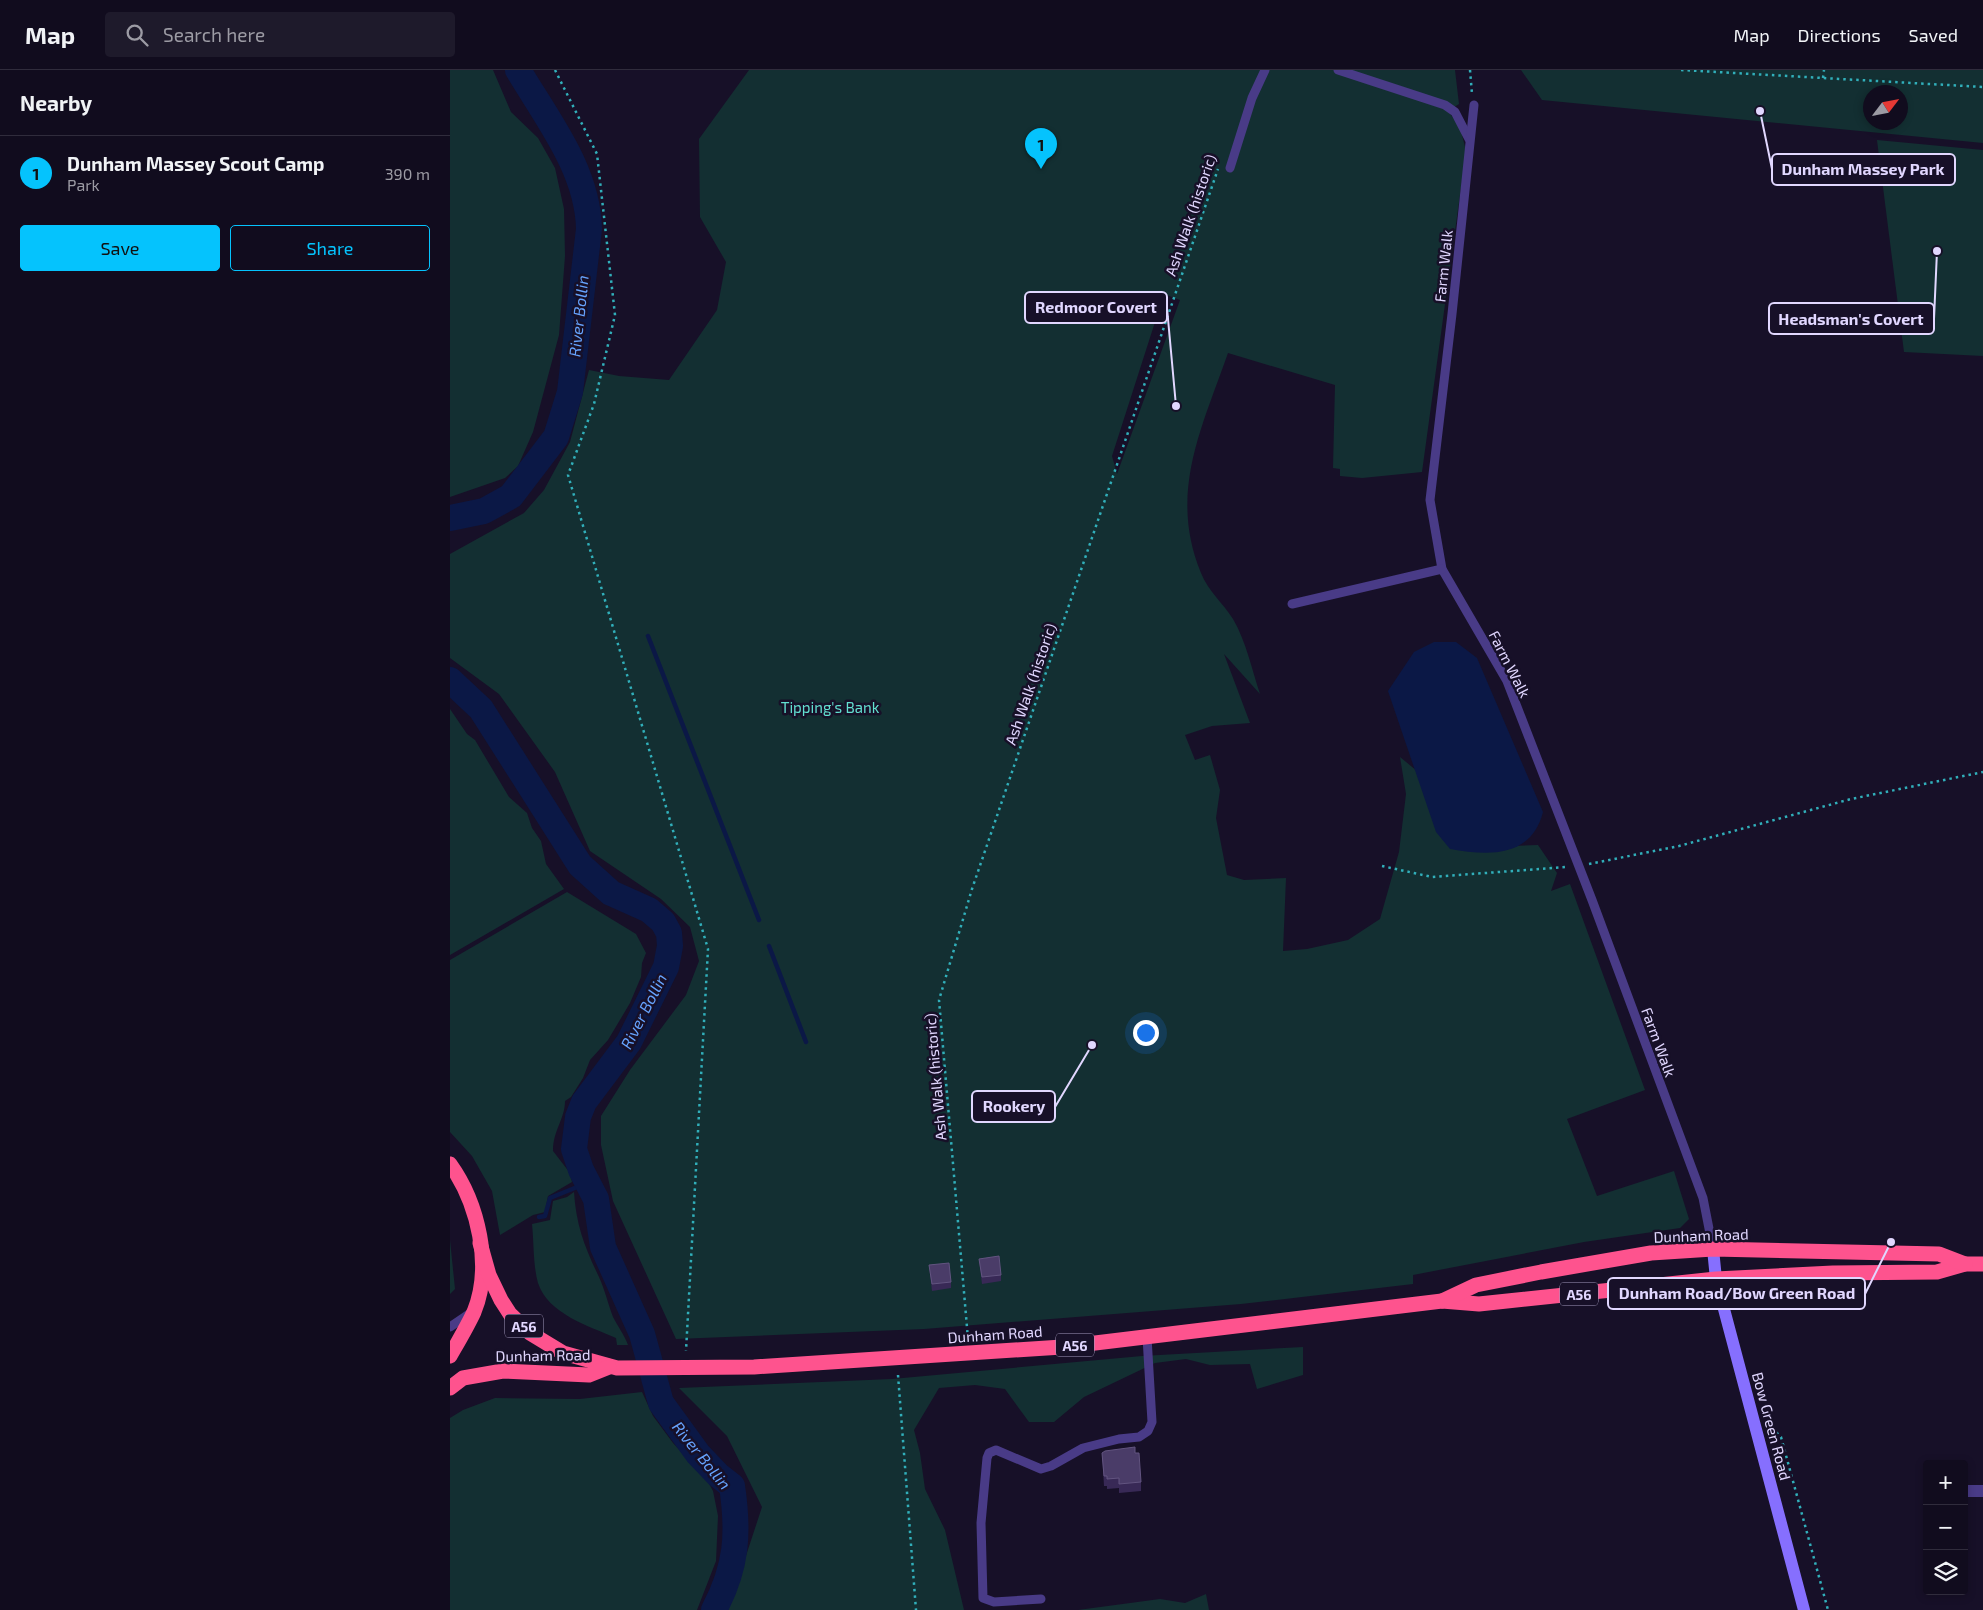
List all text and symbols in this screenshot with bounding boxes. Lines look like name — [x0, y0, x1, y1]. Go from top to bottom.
search box — [105, 12, 455, 57]
text: Map — [25, 20, 75, 49]
icon: search — [123, 21, 151, 49]
text: Search here — [163, 23, 265, 46]
text: Map — [1733, 24, 1770, 46]
text: Directions — [1798, 24, 1881, 46]
text: Saved — [1909, 24, 1958, 46]
north arrow — [1863, 85, 1908, 130]
text: Nearby — [20, 90, 92, 115]
pin: 1 — [1025, 128, 1057, 169]
text: Dunham Massey Scout Camp — [67, 152, 324, 175]
street label: Ash Walk (historic) — [1161, 152, 1219, 278]
callout: Dunham Massey Park — [1772, 154, 1955, 185]
text: Dunham Massey Park — [1782, 159, 1944, 179]
text: 1 — [33, 164, 39, 183]
text: 390 m — [385, 164, 430, 183]
text: Park — [67, 175, 100, 194]
button: Save — [20, 225, 220, 271]
button: Share — [230, 225, 430, 271]
street label: Farm Walk — [1430, 229, 1456, 303]
water label: River Bollin — [564, 274, 592, 358]
callout: Redmoor Covert — [1025, 292, 1167, 323]
text: Redmoor Covert — [1035, 297, 1157, 316]
callout: Headsman's Covert — [1769, 303, 1934, 334]
text: Headsman's Covert — [1778, 309, 1924, 328]
street label: Ash Walk (historic) — [1001, 621, 1059, 747]
street label: Farm Walk — [1485, 628, 1535, 701]
park label: Tipping's Bank — [781, 698, 880, 716]
water label: River Bollin — [616, 970, 670, 1052]
street label: Farm Walk — [1638, 1005, 1680, 1080]
street label: Ash Walk (historic) — [920, 1013, 950, 1141]
your location — [1133, 1020, 1159, 1046]
callout: Rookery — [972, 1091, 1055, 1122]
text: Rookery — [983, 1096, 1045, 1116]
street label: Dunham Road — [1653, 1224, 1749, 1246]
callout: Dunham Road/Bow Green Road — [1608, 1278, 1865, 1309]
road number: A56 — [1560, 1282, 1598, 1306]
text: Dunham Road/Bow Green Road — [1619, 1283, 1855, 1302]
road number: A56 — [505, 1314, 543, 1338]
street label: Dunham Road — [947, 1322, 1043, 1346]
road number: A56 — [1056, 1334, 1094, 1356]
street label: Dunham Road — [495, 1345, 591, 1365]
street label: Bow Green Road — [1749, 1370, 1795, 1482]
water label: River Bollin — [669, 1417, 735, 1493]
map controls — [1923, 1460, 1968, 1595]
button: + — [1923, 1460, 1968, 1505]
button: − — [1923, 1505, 1968, 1550]
button: layers — [1923, 1550, 1968, 1595]

